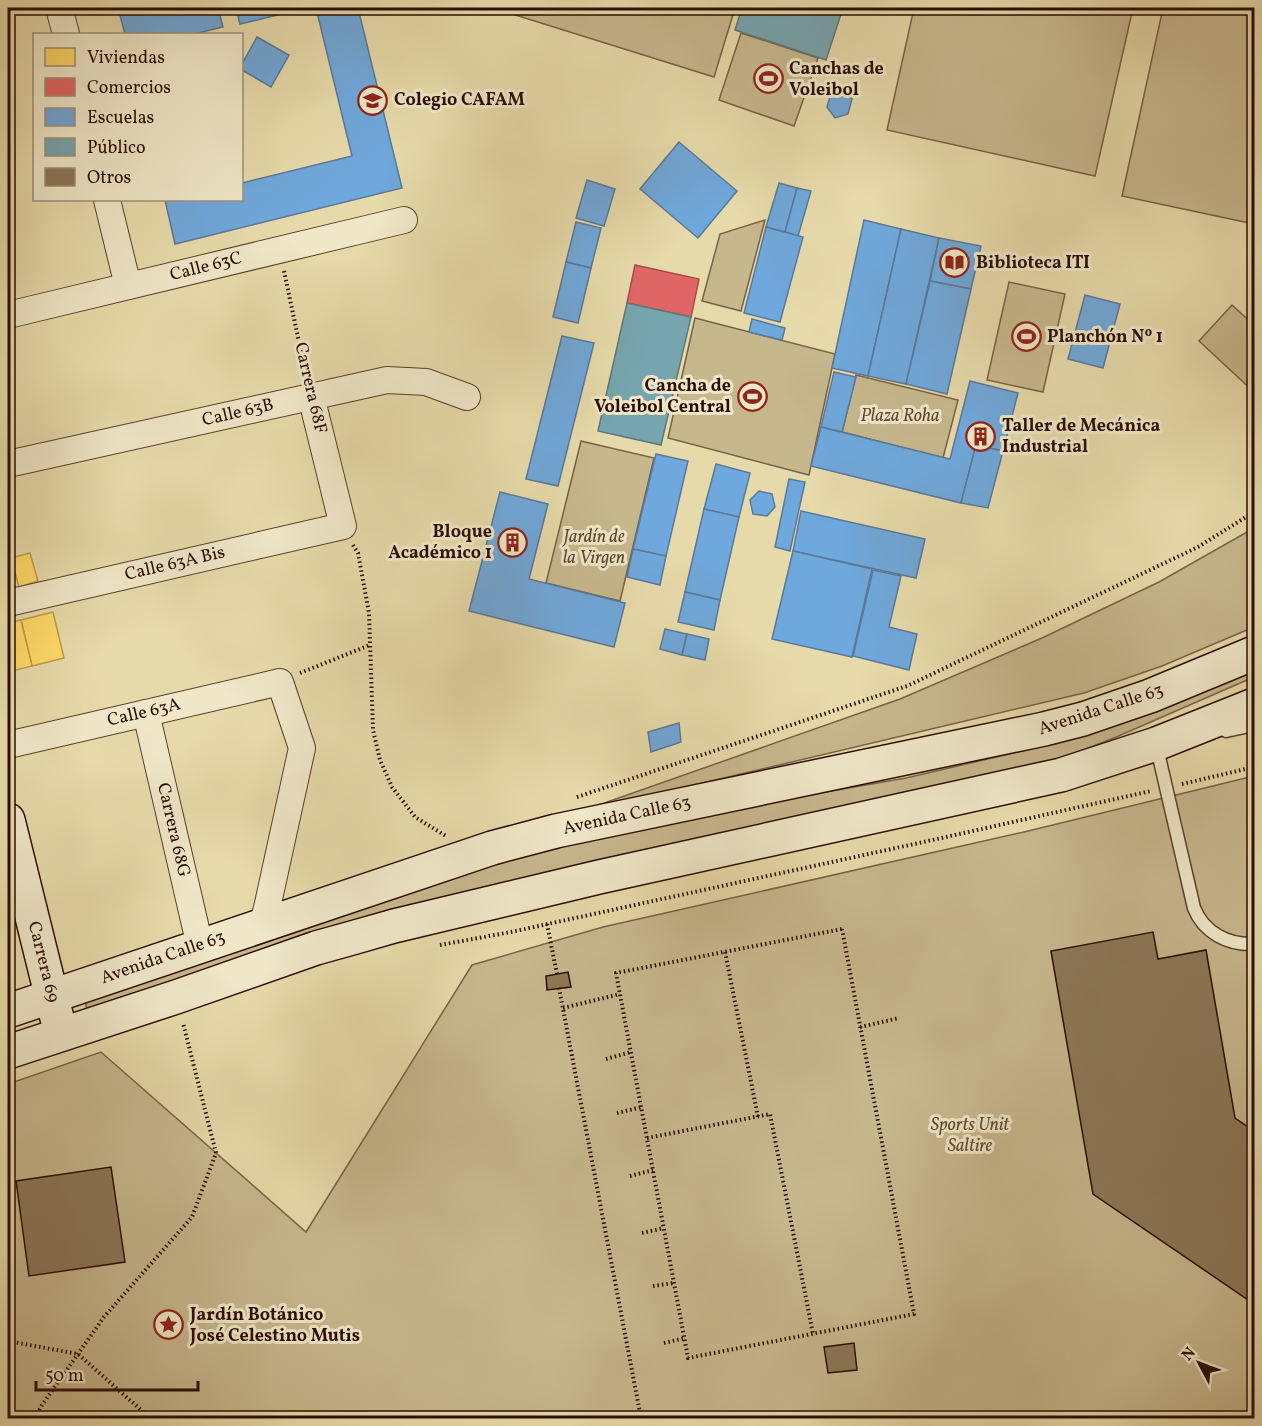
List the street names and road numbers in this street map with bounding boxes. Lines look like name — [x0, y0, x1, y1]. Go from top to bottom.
street label: Calle 63C — [167, 246, 245, 288]
street label: Carrera 68F — [287, 340, 333, 436]
street label: Calle 63B — [200, 393, 276, 433]
street label: Calle 63A Bis — [122, 540, 228, 588]
street label: Avenida Calle 63 — [1035, 678, 1167, 742]
street label: Calle 63A — [105, 692, 183, 734]
street label: Carrera 68G — [150, 780, 196, 880]
street label: Avenida Calle 63 — [561, 790, 693, 842]
street label: Carrera 69 — [21, 919, 65, 1005]
street label: Avenida Calle 63 — [97, 925, 229, 991]

